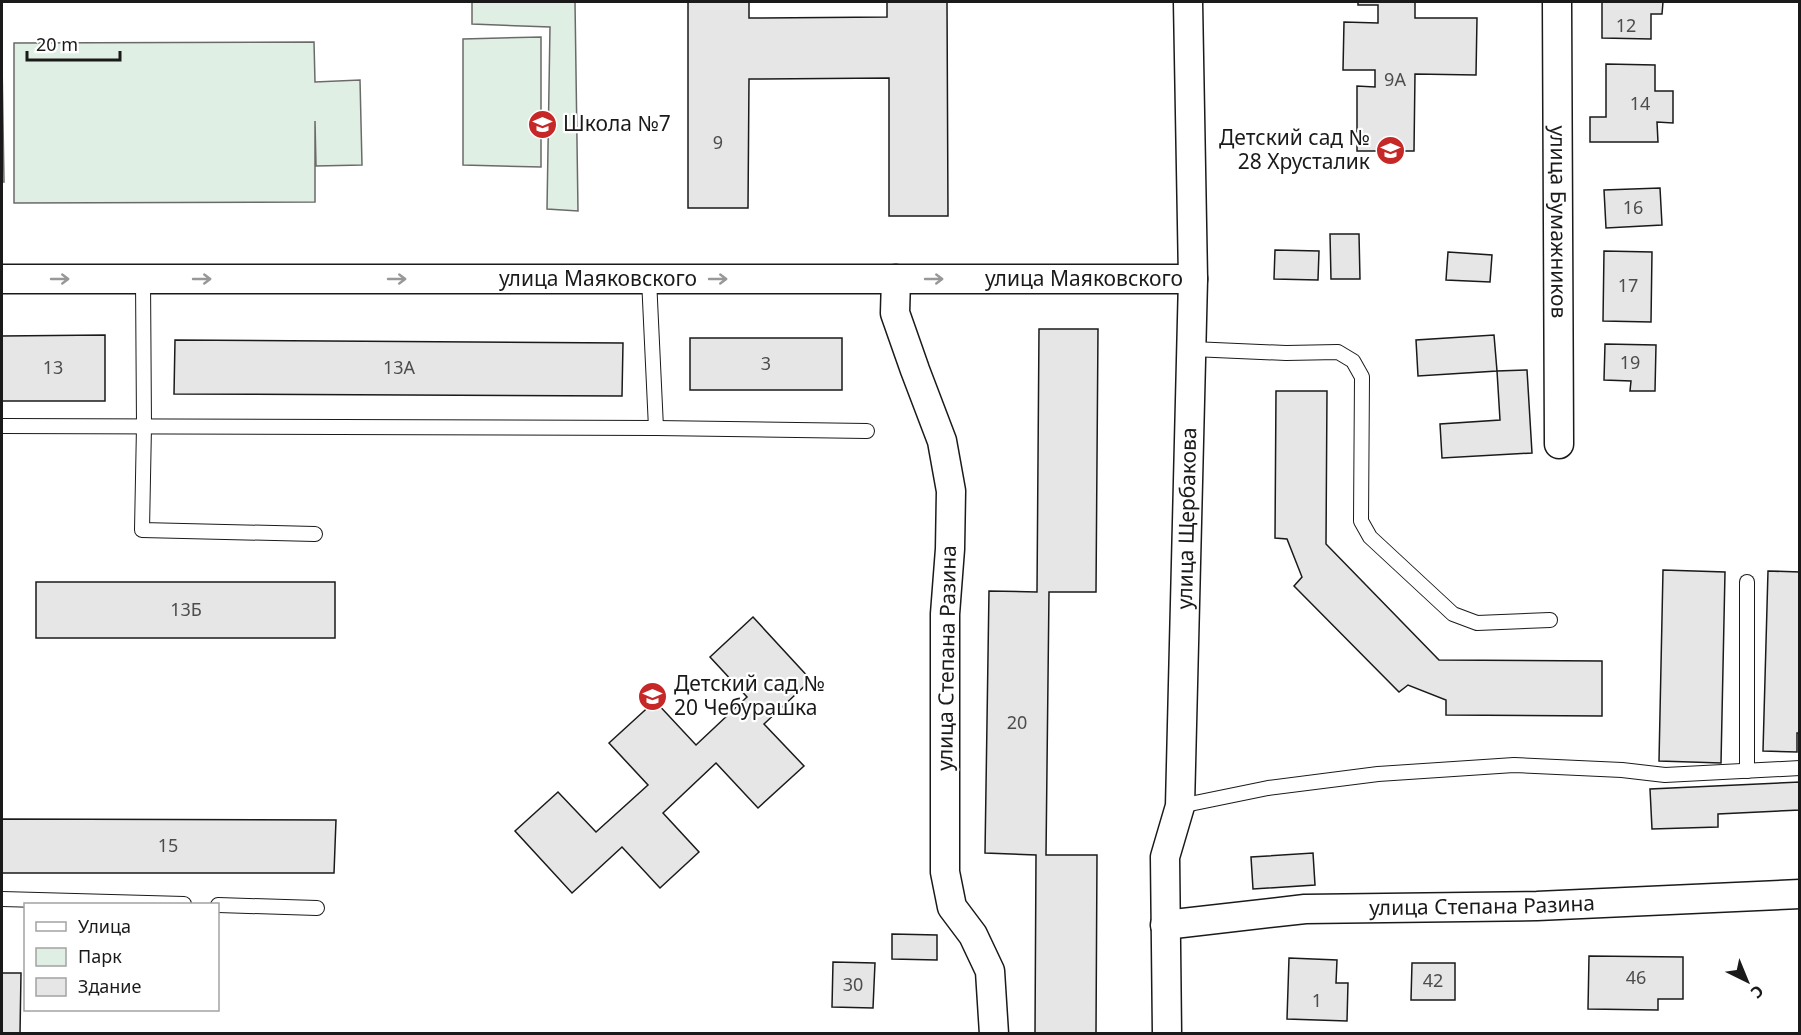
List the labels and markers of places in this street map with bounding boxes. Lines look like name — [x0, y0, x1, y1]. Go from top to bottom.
school or university icon: Школа №7 — [526, 108, 558, 140]
place label: Школа №7 — [563, 109, 671, 137]
place label: Детский сад № 28 Хрусталик — [1219, 123, 1370, 175]
school or university icon: Детский сад № 28 Хрусталик — [1375, 134, 1407, 166]
place label: Детский сад № 20 Чебурашка — [674, 669, 825, 721]
school or university icon: Детский сад № 20 Чебурашка — [637, 680, 669, 712]

